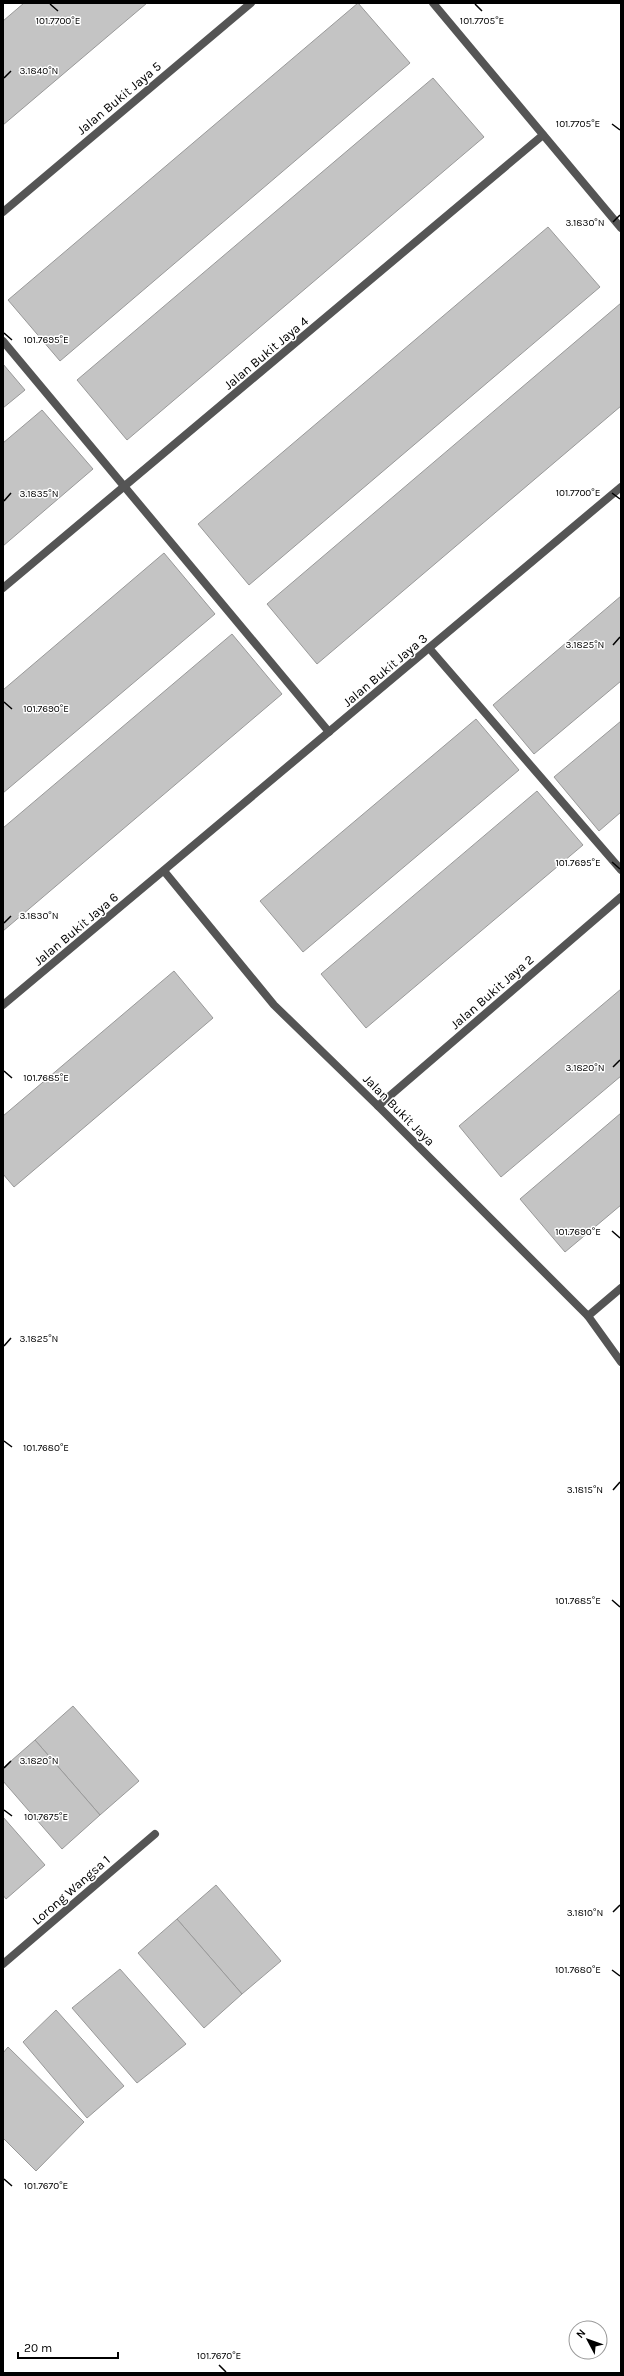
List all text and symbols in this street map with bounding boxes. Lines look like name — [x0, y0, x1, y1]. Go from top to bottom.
text: 101.7700°E — [36, 15, 80, 27]
text: 101.7705°E — [460, 15, 504, 27]
street label: Jalan Bukit Jaya 5 — [74, 58, 164, 138]
text: 3.1840°N — [20, 65, 58, 77]
text: 101.7705°E — [556, 118, 600, 130]
text: 3.1830°N — [565, 217, 605, 229]
street label: Jalan Bukit Jaya 4 — [221, 313, 311, 393]
text: 101.7695°E — [23, 334, 69, 346]
text: 101.7700°E — [556, 487, 600, 499]
text: 3.1835°N — [20, 488, 58, 500]
street label: Jalan Bukit Jaya 3 — [340, 630, 430, 710]
text: 3.1825°N — [566, 639, 604, 651]
text: 101.7690°E — [23, 703, 69, 715]
text: 101.7695°E — [555, 857, 601, 869]
street label: Jalan Bukit Jaya 6 — [31, 889, 121, 969]
text: 3.1830°N — [19, 910, 59, 922]
street label: Jalan Bukit Jaya 2 — [447, 952, 537, 1032]
text: 3.1820°N — [565, 1062, 605, 1074]
street label: Jalan Bukit Jaya — [360, 1071, 438, 1149]
text: 101.7685°E — [23, 1072, 69, 1084]
text: 101.7690°E — [555, 1226, 601, 1238]
text: 3.1825°N — [20, 1333, 58, 1345]
text: 101.7680°E — [23, 1442, 69, 1454]
text: 3.1815°N — [567, 1484, 603, 1496]
text: 101.7685°E — [555, 1595, 601, 1607]
text: 3.1820°N — [19, 1755, 59, 1767]
text: 101.7675°E — [24, 1811, 68, 1823]
street label: Lorong Wangsa 1 — [29, 1852, 113, 1928]
text: 3.1810°N — [567, 1907, 603, 1919]
text: 101.7680°E — [555, 1964, 601, 1976]
text: 101.7670°E — [24, 2180, 68, 2192]
north arrow — [568, 2320, 608, 2360]
text: N — [573, 2327, 588, 2341]
scale bar — [18, 2334, 118, 2360]
text: 20 m — [24, 2341, 52, 2355]
text: 101.7670°E — [197, 2350, 241, 2362]

